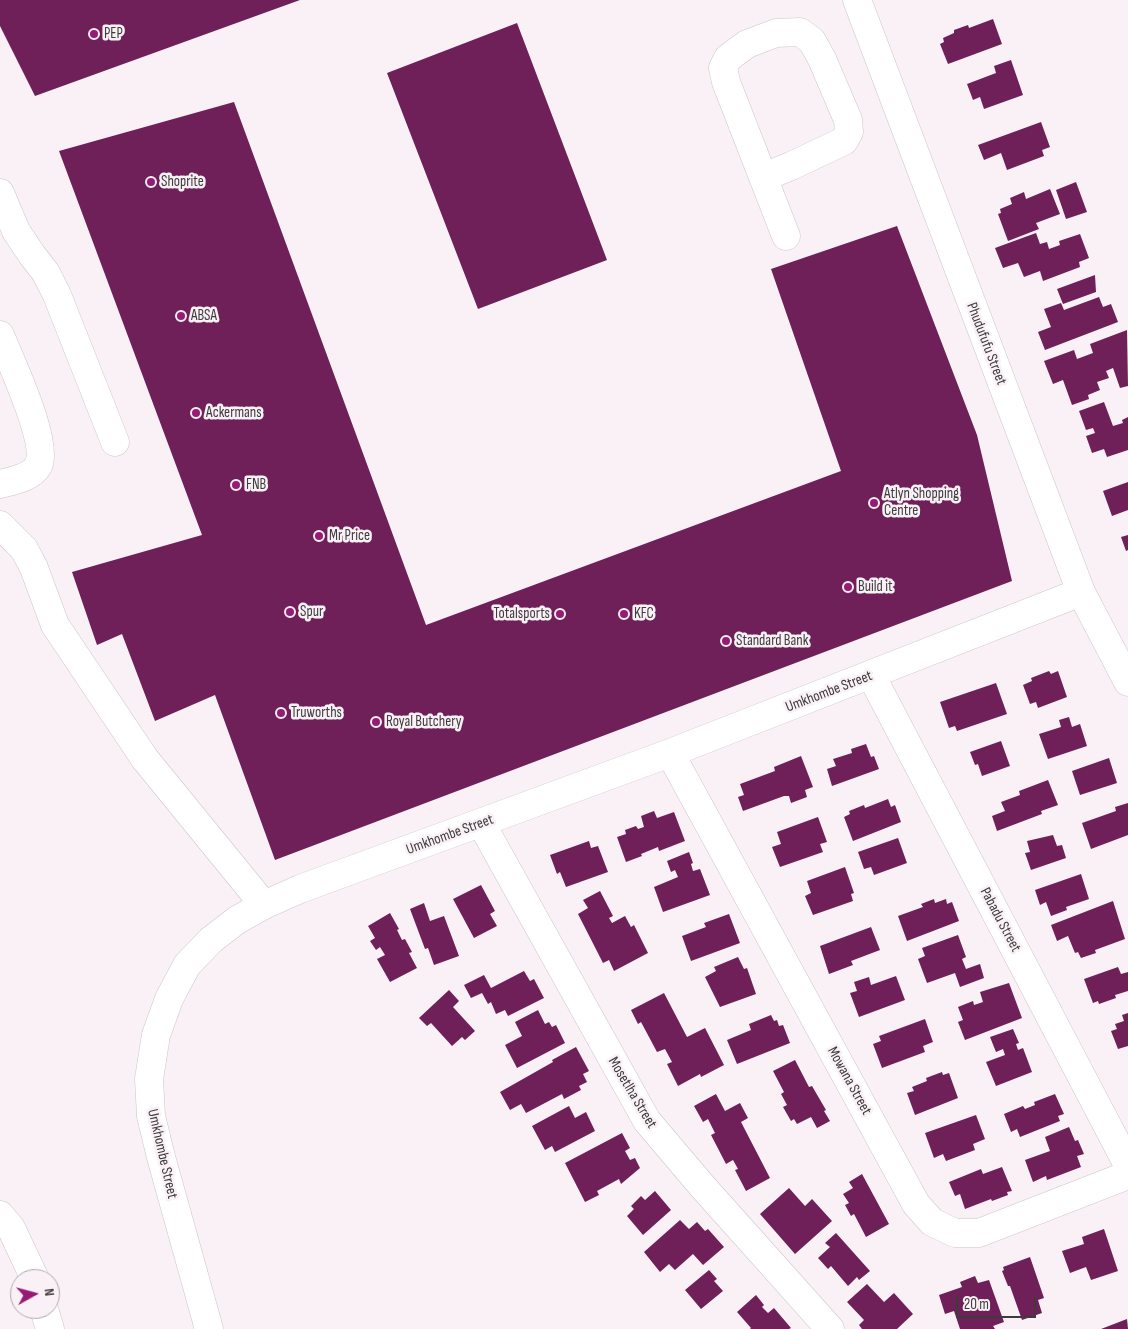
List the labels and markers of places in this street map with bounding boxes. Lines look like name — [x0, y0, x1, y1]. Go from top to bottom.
place label: PEP — [104, 25, 123, 43]
marker: PEP — [88, 28, 100, 40]
place label: Shoprite — [161, 173, 204, 191]
marker: Shoprite — [145, 176, 157, 188]
place label: ABSA — [191, 307, 217, 325]
marker: ABSA — [175, 310, 187, 322]
place label: Ackermans — [206, 404, 262, 422]
marker: Ackermans — [190, 407, 202, 419]
place label: FNB — [246, 476, 266, 494]
marker: FNB — [230, 479, 242, 491]
place label: Atlyn Shopping Centre — [884, 485, 959, 520]
marker: Atlyn Shopping Centre — [868, 497, 880, 509]
place label: Mr Price — [329, 527, 370, 545]
marker: Mr Price — [313, 530, 325, 542]
place label: Build it — [858, 578, 893, 596]
marker: Build it — [842, 581, 854, 593]
place label: Spur — [300, 603, 323, 621]
place label: Totalsports — [493, 605, 550, 623]
place label: KFC — [634, 605, 654, 623]
marker: Spur — [284, 606, 296, 618]
marker: Totalsports — [554, 608, 566, 620]
marker: KFC — [618, 608, 630, 620]
place label: Standard Bank — [736, 632, 808, 650]
marker: Standard Bank — [720, 635, 732, 647]
place label: Truworths — [291, 704, 342, 722]
marker: Truworths — [275, 707, 287, 719]
place label: Royal Butchery — [386, 713, 461, 731]
marker: Royal Butchery — [370, 716, 382, 728]

